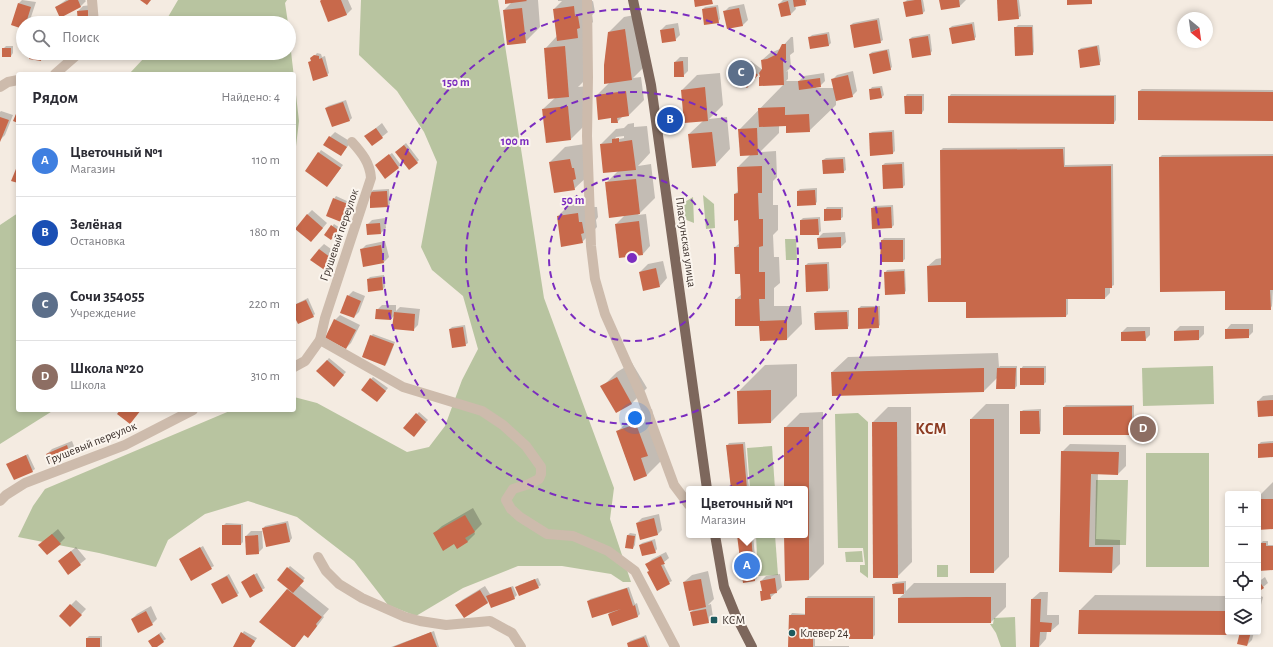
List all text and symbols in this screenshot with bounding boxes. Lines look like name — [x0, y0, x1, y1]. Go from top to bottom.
north arrow — [1177, 12, 1213, 48]
search box — [16, 16, 296, 60]
icon: search — [30, 27, 52, 49]
text: Поиск — [62, 30, 100, 45]
pin: C — [728, 58, 754, 88]
text: 150 m — [442, 76, 470, 88]
text: Рядом — [32, 89, 78, 106]
text: Найдено: 4 — [221, 91, 280, 104]
pin: B — [657, 105, 683, 135]
text: 100 m — [501, 135, 529, 147]
text: Цветочный №1 — [70, 145, 163, 160]
text: A — [41, 154, 49, 167]
text: 110 m — [252, 154, 280, 167]
text: Магазин — [70, 163, 116, 176]
street label: Грушевый переулок — [318, 187, 361, 283]
text: 50 m — [562, 194, 585, 206]
street label: Пластунская улица — [673, 196, 698, 289]
text: Зелёная — [70, 217, 122, 232]
text: B — [41, 226, 49, 239]
text: 180 m — [250, 226, 280, 239]
text: Остановка — [70, 235, 125, 248]
centre of rings — [625, 251, 639, 265]
text: Сочи 354055 — [70, 289, 144, 304]
text: C — [42, 298, 48, 311]
text: 220 m — [249, 298, 280, 311]
text: Учреждение — [70, 307, 136, 320]
text: Школа №20 — [70, 361, 144, 376]
text: D — [41, 370, 49, 383]
text: 310 m — [251, 370, 280, 383]
text: Школа — [70, 379, 106, 392]
your location — [625, 408, 645, 428]
pin: D — [1130, 414, 1156, 444]
street label: Грушевый переулок — [44, 419, 139, 468]
district label: КСМ — [915, 421, 947, 437]
popup — [686, 486, 808, 538]
map controls — [1225, 491, 1261, 635]
button: + — [1225, 491, 1261, 527]
text: Цветочный №1 — [700, 496, 794, 511]
text: Магазин — [700, 514, 746, 527]
button: − — [1225, 527, 1261, 563]
pin: A — [734, 551, 760, 581]
button: locate — [1225, 563, 1261, 599]
button: layers — [1225, 599, 1261, 635]
place label: КСМ — [722, 614, 745, 626]
marker: КСМ — [709, 615, 719, 625]
place label: Клевер 24 — [800, 627, 849, 639]
marker: Клевер 24 — [787, 628, 797, 638]

